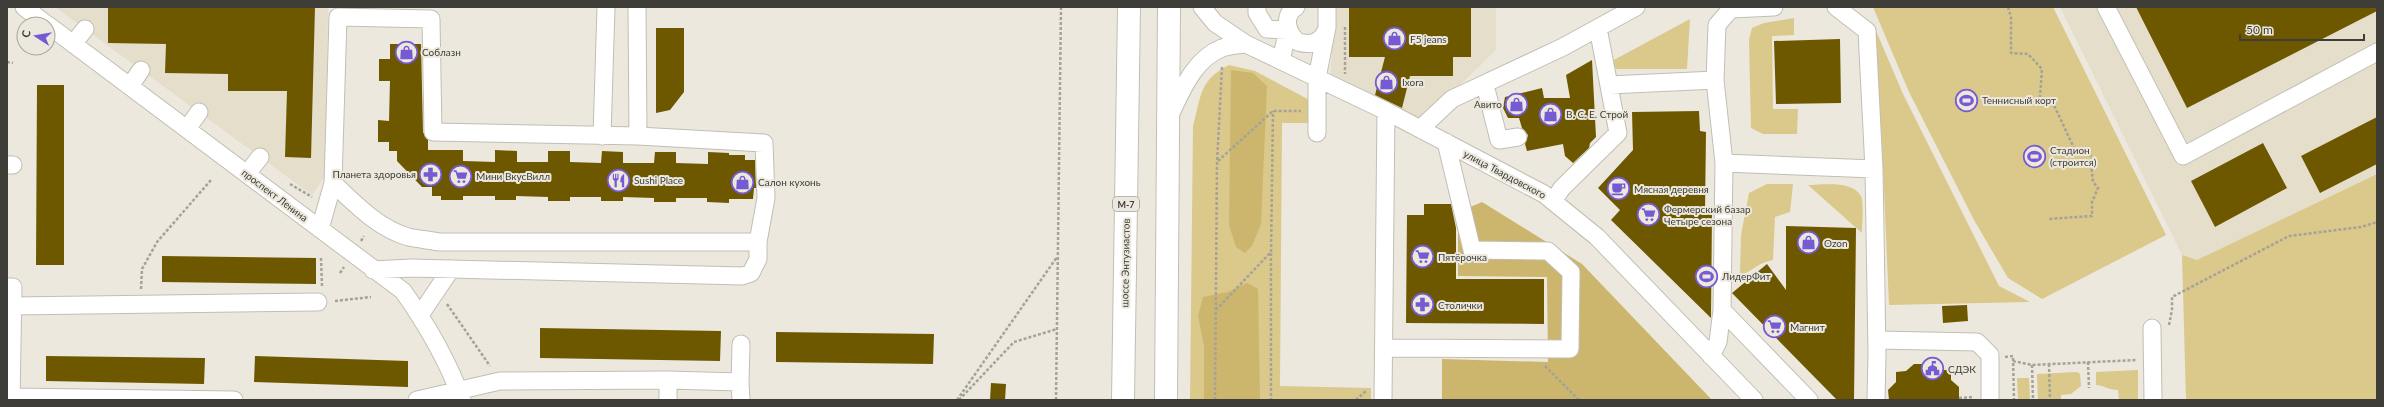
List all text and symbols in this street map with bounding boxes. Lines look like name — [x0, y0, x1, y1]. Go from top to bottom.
north arrow — [16, 16, 56, 56]
scale bar — [2240, 16, 2364, 42]
text: 50 m — [2246, 22, 2273, 37]
shop icon: F5 jeans — [1381, 26, 1407, 52]
text: С — [19, 28, 33, 39]
place label: F5 jeans — [1410, 33, 1447, 45]
shop icon: Соблазн — [394, 39, 420, 65]
place label: Соблазн — [422, 46, 461, 58]
shop icon: Ixora — [1373, 69, 1399, 95]
place label: Ixora — [1402, 76, 1424, 88]
sports icon: Теннисный корт — [1953, 87, 1979, 113]
shop icon: Авито — [1504, 91, 1530, 117]
place label: Теннисный корт — [1982, 94, 2056, 106]
place label: Авито — [1474, 98, 1502, 110]
shop icon: В. С. Е. Строй — [1538, 101, 1564, 127]
place label: В. С. Е. Строй — [1566, 108, 1628, 120]
sports icon: Стадион (строится) — [2021, 143, 2047, 169]
place label: Стадион (строится) — [2050, 144, 2097, 168]
street label: улица Твардовского — [1462, 147, 1549, 201]
pharmacy icon: Планета здоровья — [418, 161, 444, 187]
supermarket icon: Мини ВкусВилл — [447, 163, 473, 189]
street label: проспект Ленина — [240, 166, 310, 224]
restaurant icon: Sushi Place — [606, 167, 632, 193]
place label: Планета здоровья — [332, 168, 416, 180]
shop icon: Салон кухонь — [730, 169, 756, 195]
place label: Мини ВкусВилл — [476, 170, 550, 182]
place label: Sushi Place — [634, 174, 683, 186]
place label: Салон кухонь — [758, 176, 821, 188]
cafe icon: Мясная деревня — [1605, 176, 1631, 202]
place label: Мясная деревня — [1634, 183, 1709, 195]
road number: М-7 — [1113, 197, 1139, 211]
supermarket icon: Фермерский базар Четыре сезона — [1635, 202, 1661, 228]
place label: Фермерский базар Четыре сезона — [1664, 203, 1751, 227]
street label: шоссе Энтузиастов — [1118, 218, 1132, 308]
shop icon: Ozon — [1795, 230, 1821, 256]
place label: Ozon — [1824, 237, 1848, 249]
supermarket icon: Пятёрочка — [1409, 244, 1435, 270]
place label: Пятёрочка — [1438, 251, 1487, 263]
sports icon: ЛидерФит — [1694, 263, 1720, 289]
place label: ЛидерФит — [1721, 270, 1770, 282]
pharmacy icon: Столички — [1409, 292, 1435, 318]
place label: Столички — [1438, 299, 1483, 311]
supermarket icon: Магнит — [1762, 314, 1788, 340]
place label: Магнит — [1790, 321, 1825, 333]
public building icon: СДЭК — [1919, 356, 1945, 382]
place label: СДЭК — [1948, 363, 1976, 375]

